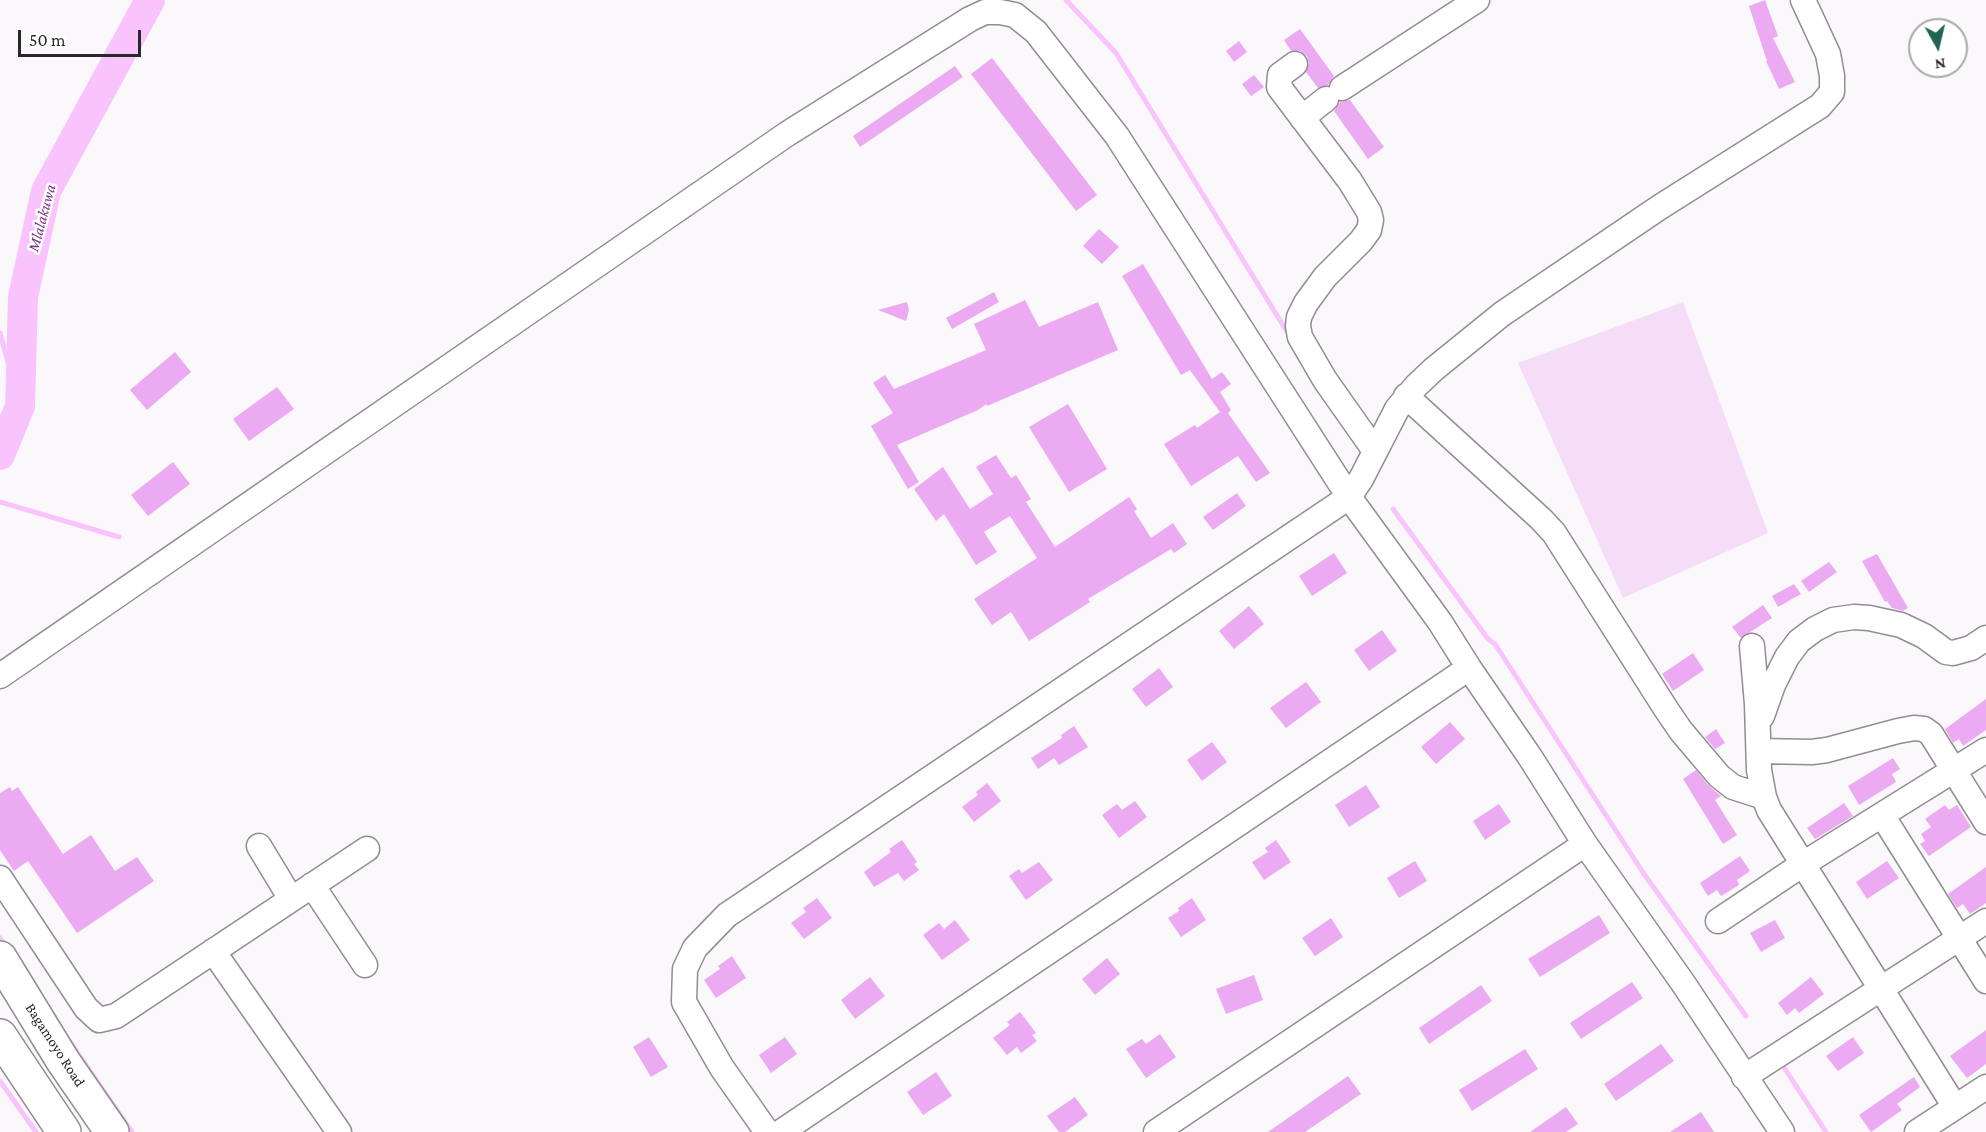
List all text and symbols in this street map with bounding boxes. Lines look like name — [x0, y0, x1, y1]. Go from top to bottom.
scale bar — [21, 18, 144, 56]
north arrow — [1908, 18, 1968, 78]
text: 50 m — [29, 30, 66, 50]
text: N — [1934, 55, 1947, 74]
water label: Mlalakuwa — [24, 182, 60, 254]
street label: Bagamoyo Road — [21, 1000, 89, 1090]

